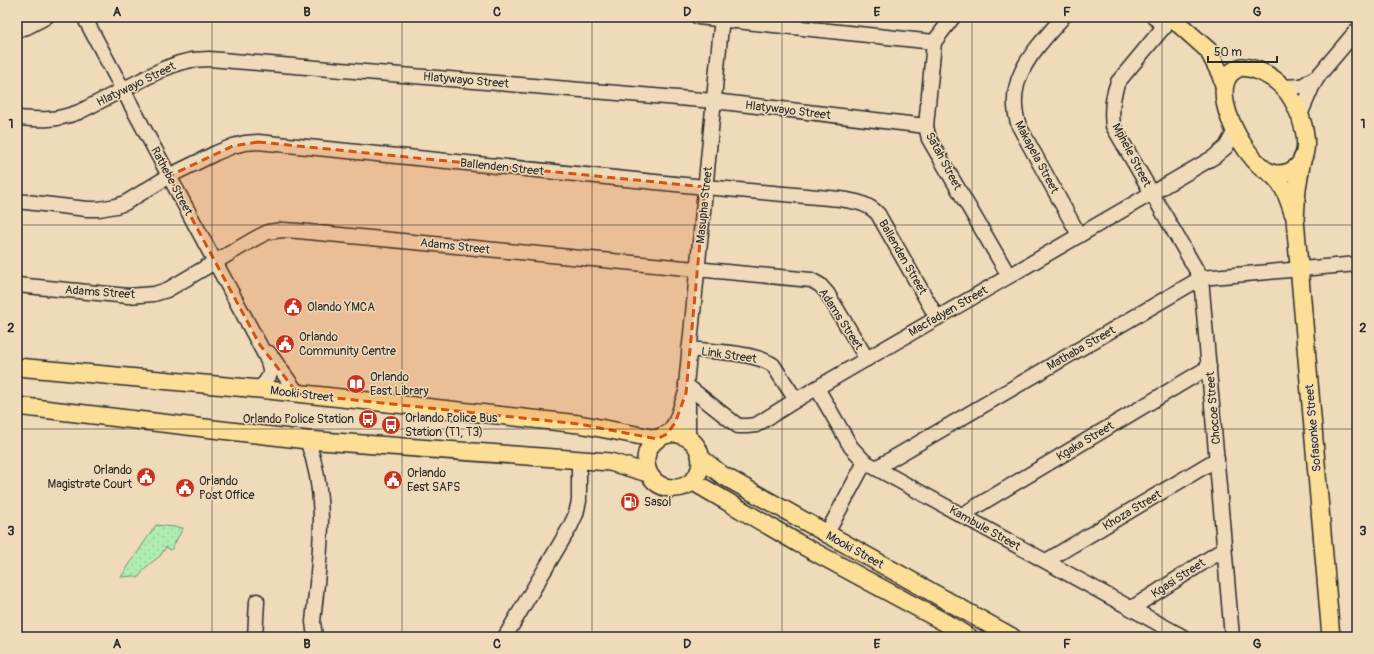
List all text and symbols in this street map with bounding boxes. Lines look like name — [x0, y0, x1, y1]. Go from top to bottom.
text: A — [113, 4, 122, 20]
text: B — [303, 4, 311, 20]
text: C — [493, 4, 501, 20]
text: D — [683, 4, 691, 20]
text: E — [874, 4, 881, 20]
text: F — [1063, 4, 1071, 20]
text: G — [1253, 4, 1262, 20]
scale bar — [1208, 38, 1277, 64]
text: 50 m — [1214, 45, 1242, 60]
street label: Hlatywayo Street — [94, 59, 178, 110]
street label: Hlatywayo Street — [422, 69, 510, 92]
street label: Hlatywayo Street — [744, 98, 832, 123]
text: 1 — [8, 116, 14, 132]
text: 1 — [1360, 116, 1366, 132]
street label: Makapela Street — [1011, 118, 1062, 196]
street label: Mphele Street — [1109, 121, 1155, 190]
street label: Satah Street — [922, 130, 965, 193]
street label: Rathebe Street — [147, 144, 196, 218]
street label: Ballenden Street — [459, 156, 545, 179]
street label: Masupha Street — [693, 166, 716, 244]
street label: Ballenden Street — [875, 217, 930, 298]
street label: Adams Street — [419, 235, 491, 258]
street label: Adams Street — [64, 283, 136, 302]
street label: Macfadyen Street — [906, 283, 991, 340]
street label: Adams Street — [815, 286, 866, 353]
public building icon: Olando YMCA — [282, 296, 304, 318]
place label: Olando YMCA — [307, 300, 375, 315]
text: 2 — [7, 320, 15, 336]
text: 2 — [1359, 320, 1367, 336]
street label: Mathaba Street — [1044, 323, 1118, 374]
place label: Orlando Community Centre — [299, 330, 396, 359]
public building icon: Orlando Community Centre — [274, 333, 296, 355]
street label: Link Street — [700, 344, 758, 367]
place label: Orlando East Library — [370, 370, 429, 399]
street label: Chocoe Street — [1203, 371, 1224, 445]
library icon: Orlando East Library — [345, 373, 367, 395]
street label: Mooki Street — [269, 383, 335, 406]
street label: Sofasonke Street — [1302, 383, 1325, 472]
bus stop icon: Orlando Police Station — [357, 408, 379, 430]
place label: Orlando Police Bus Station (T1, T3) — [405, 411, 498, 440]
place label: Orlando Police Station — [243, 412, 354, 427]
bus stop icon: Orlando Police Bus Station (T1, T3) — [380, 414, 402, 436]
street label: Kgaka Street — [1054, 418, 1117, 464]
place label: Orlando Magistrate Court — [48, 463, 133, 492]
public building icon: Orlando Magistrate Court — [135, 466, 157, 488]
place label: Orlando Eest SAPS — [407, 466, 460, 495]
public building icon: Orlando Eest SAPS — [382, 469, 404, 491]
place label: Orlando Post Office — [199, 474, 255, 503]
public building icon: Orlando Post Office — [174, 477, 196, 499]
street label: Khoza Street — [1100, 487, 1165, 534]
fuel station icon: Sasol — [619, 491, 641, 513]
place label: Sasol — [644, 495, 671, 510]
street label: Kambule Street — [946, 503, 1023, 554]
text: 3 — [7, 523, 15, 539]
text: 3 — [1359, 523, 1367, 539]
street label: Mooki Street — [823, 528, 886, 573]
street label: Kgasi Street — [1148, 555, 1208, 601]
text: A — [113, 636, 122, 652]
text: B — [303, 636, 311, 652]
text: C — [493, 636, 501, 652]
text: D — [683, 636, 691, 652]
text: E — [874, 636, 881, 652]
text: F — [1063, 636, 1071, 652]
text: G — [1253, 636, 1262, 652]

